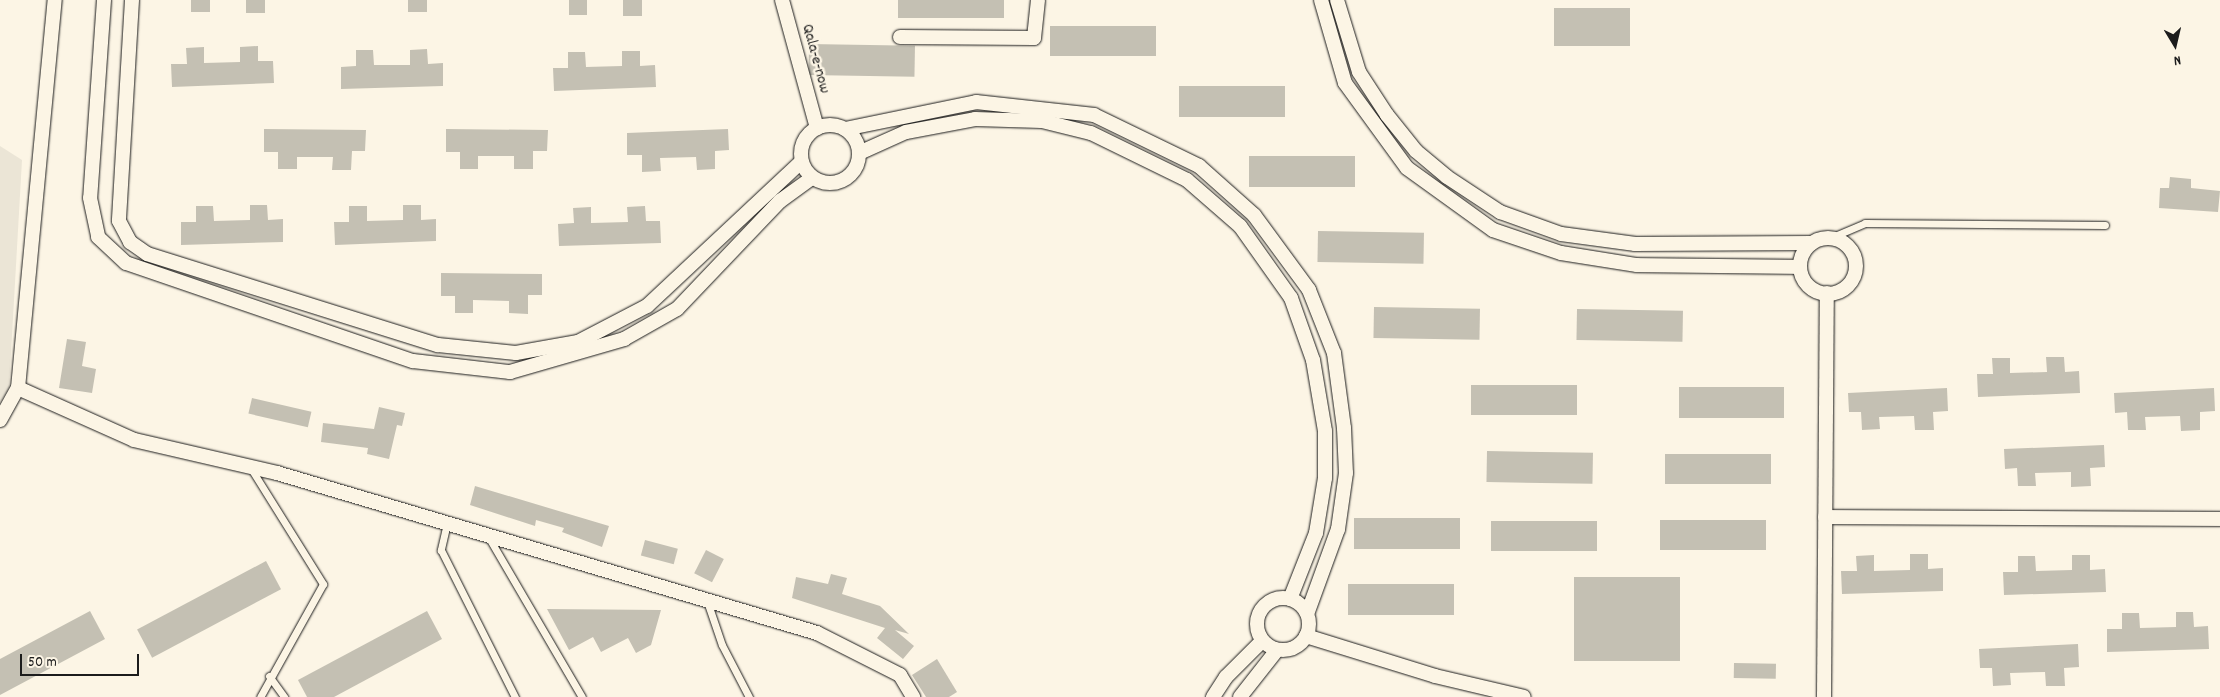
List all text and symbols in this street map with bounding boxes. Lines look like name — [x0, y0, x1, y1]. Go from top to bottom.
north arrow — [2150, 20, 2200, 70]
street label: Qala-e-now — [797, 22, 833, 96]
text: N — [2172, 49, 2182, 70]
scale bar — [22, 644, 141, 676]
text: 50 m — [28, 652, 57, 674]

